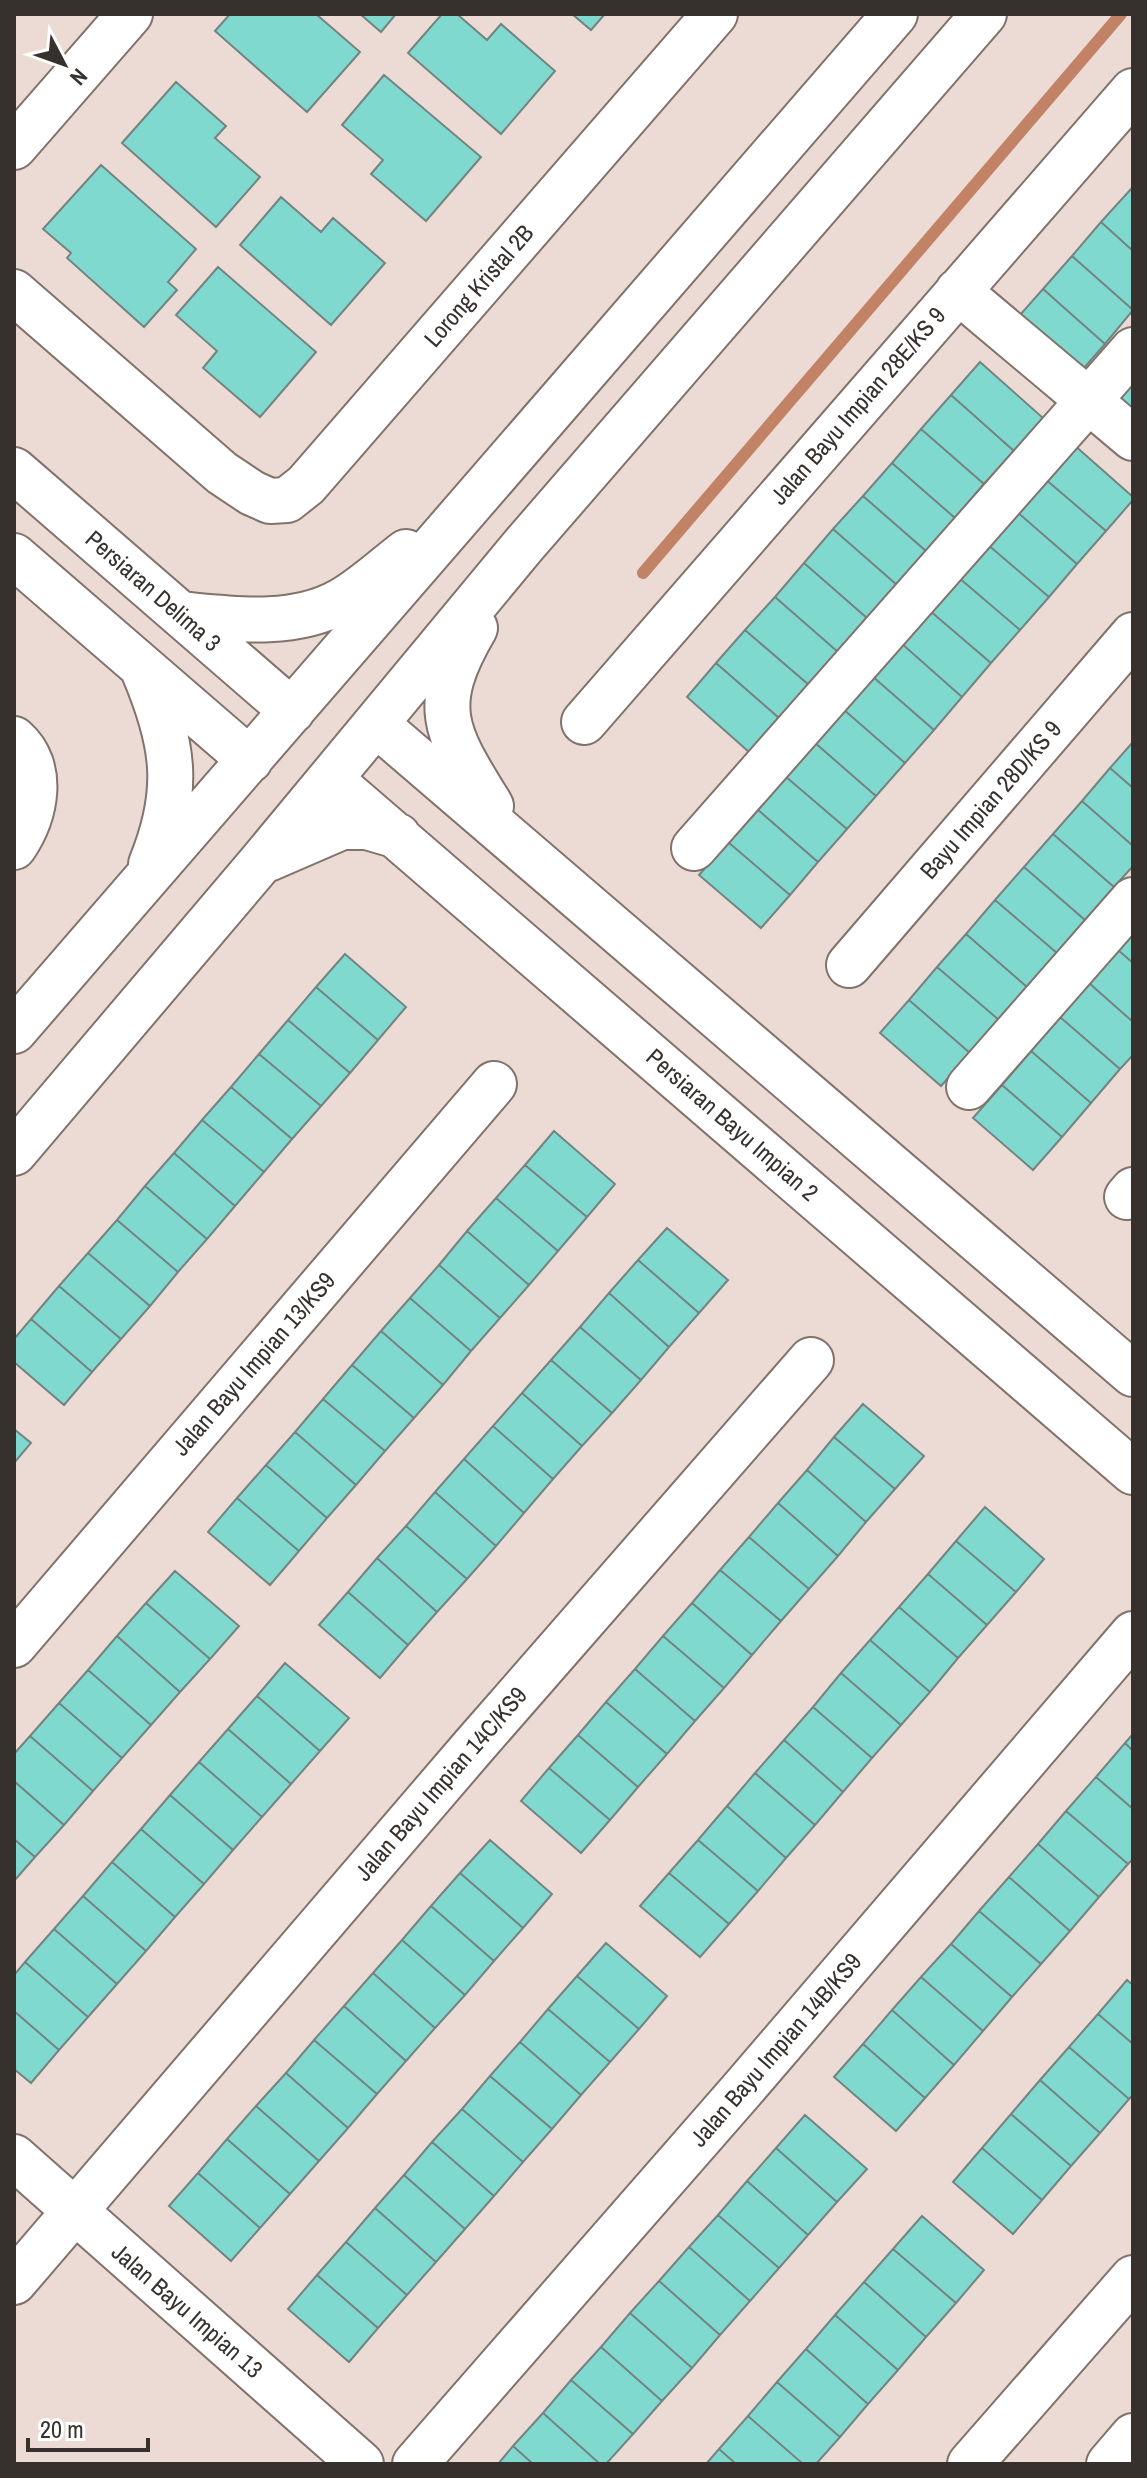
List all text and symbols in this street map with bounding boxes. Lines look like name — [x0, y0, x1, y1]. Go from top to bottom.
north arrow — [24, 24, 104, 104]
text: N — [63, 62, 95, 92]
street label: Lorong Kristal 2B — [416, 217, 540, 353]
street label: Jalan Bayu Impian 28E/KS 9 — [763, 300, 952, 511]
street label: Persiaran Delima 3 — [79, 523, 228, 658]
street label: Bayu Impian 28D/KS 9 — [912, 713, 1068, 885]
street label: Persiaran Bayu Impian 2 — [640, 1041, 825, 1208]
street label: Jalan Bayu Impian 13/KS9 — [165, 1265, 342, 1462]
street label: Jalan Bayu Impian 14C/KS9 — [347, 1680, 533, 1887]
street label: Jalan Bayu Impian 14B/KS9 — [682, 1946, 868, 2153]
street label: Jalan Bayu Impian 13 — [105, 2236, 270, 2385]
scale bar — [28, 2402, 148, 2452]
text: 20 m — [40, 2413, 84, 2445]

